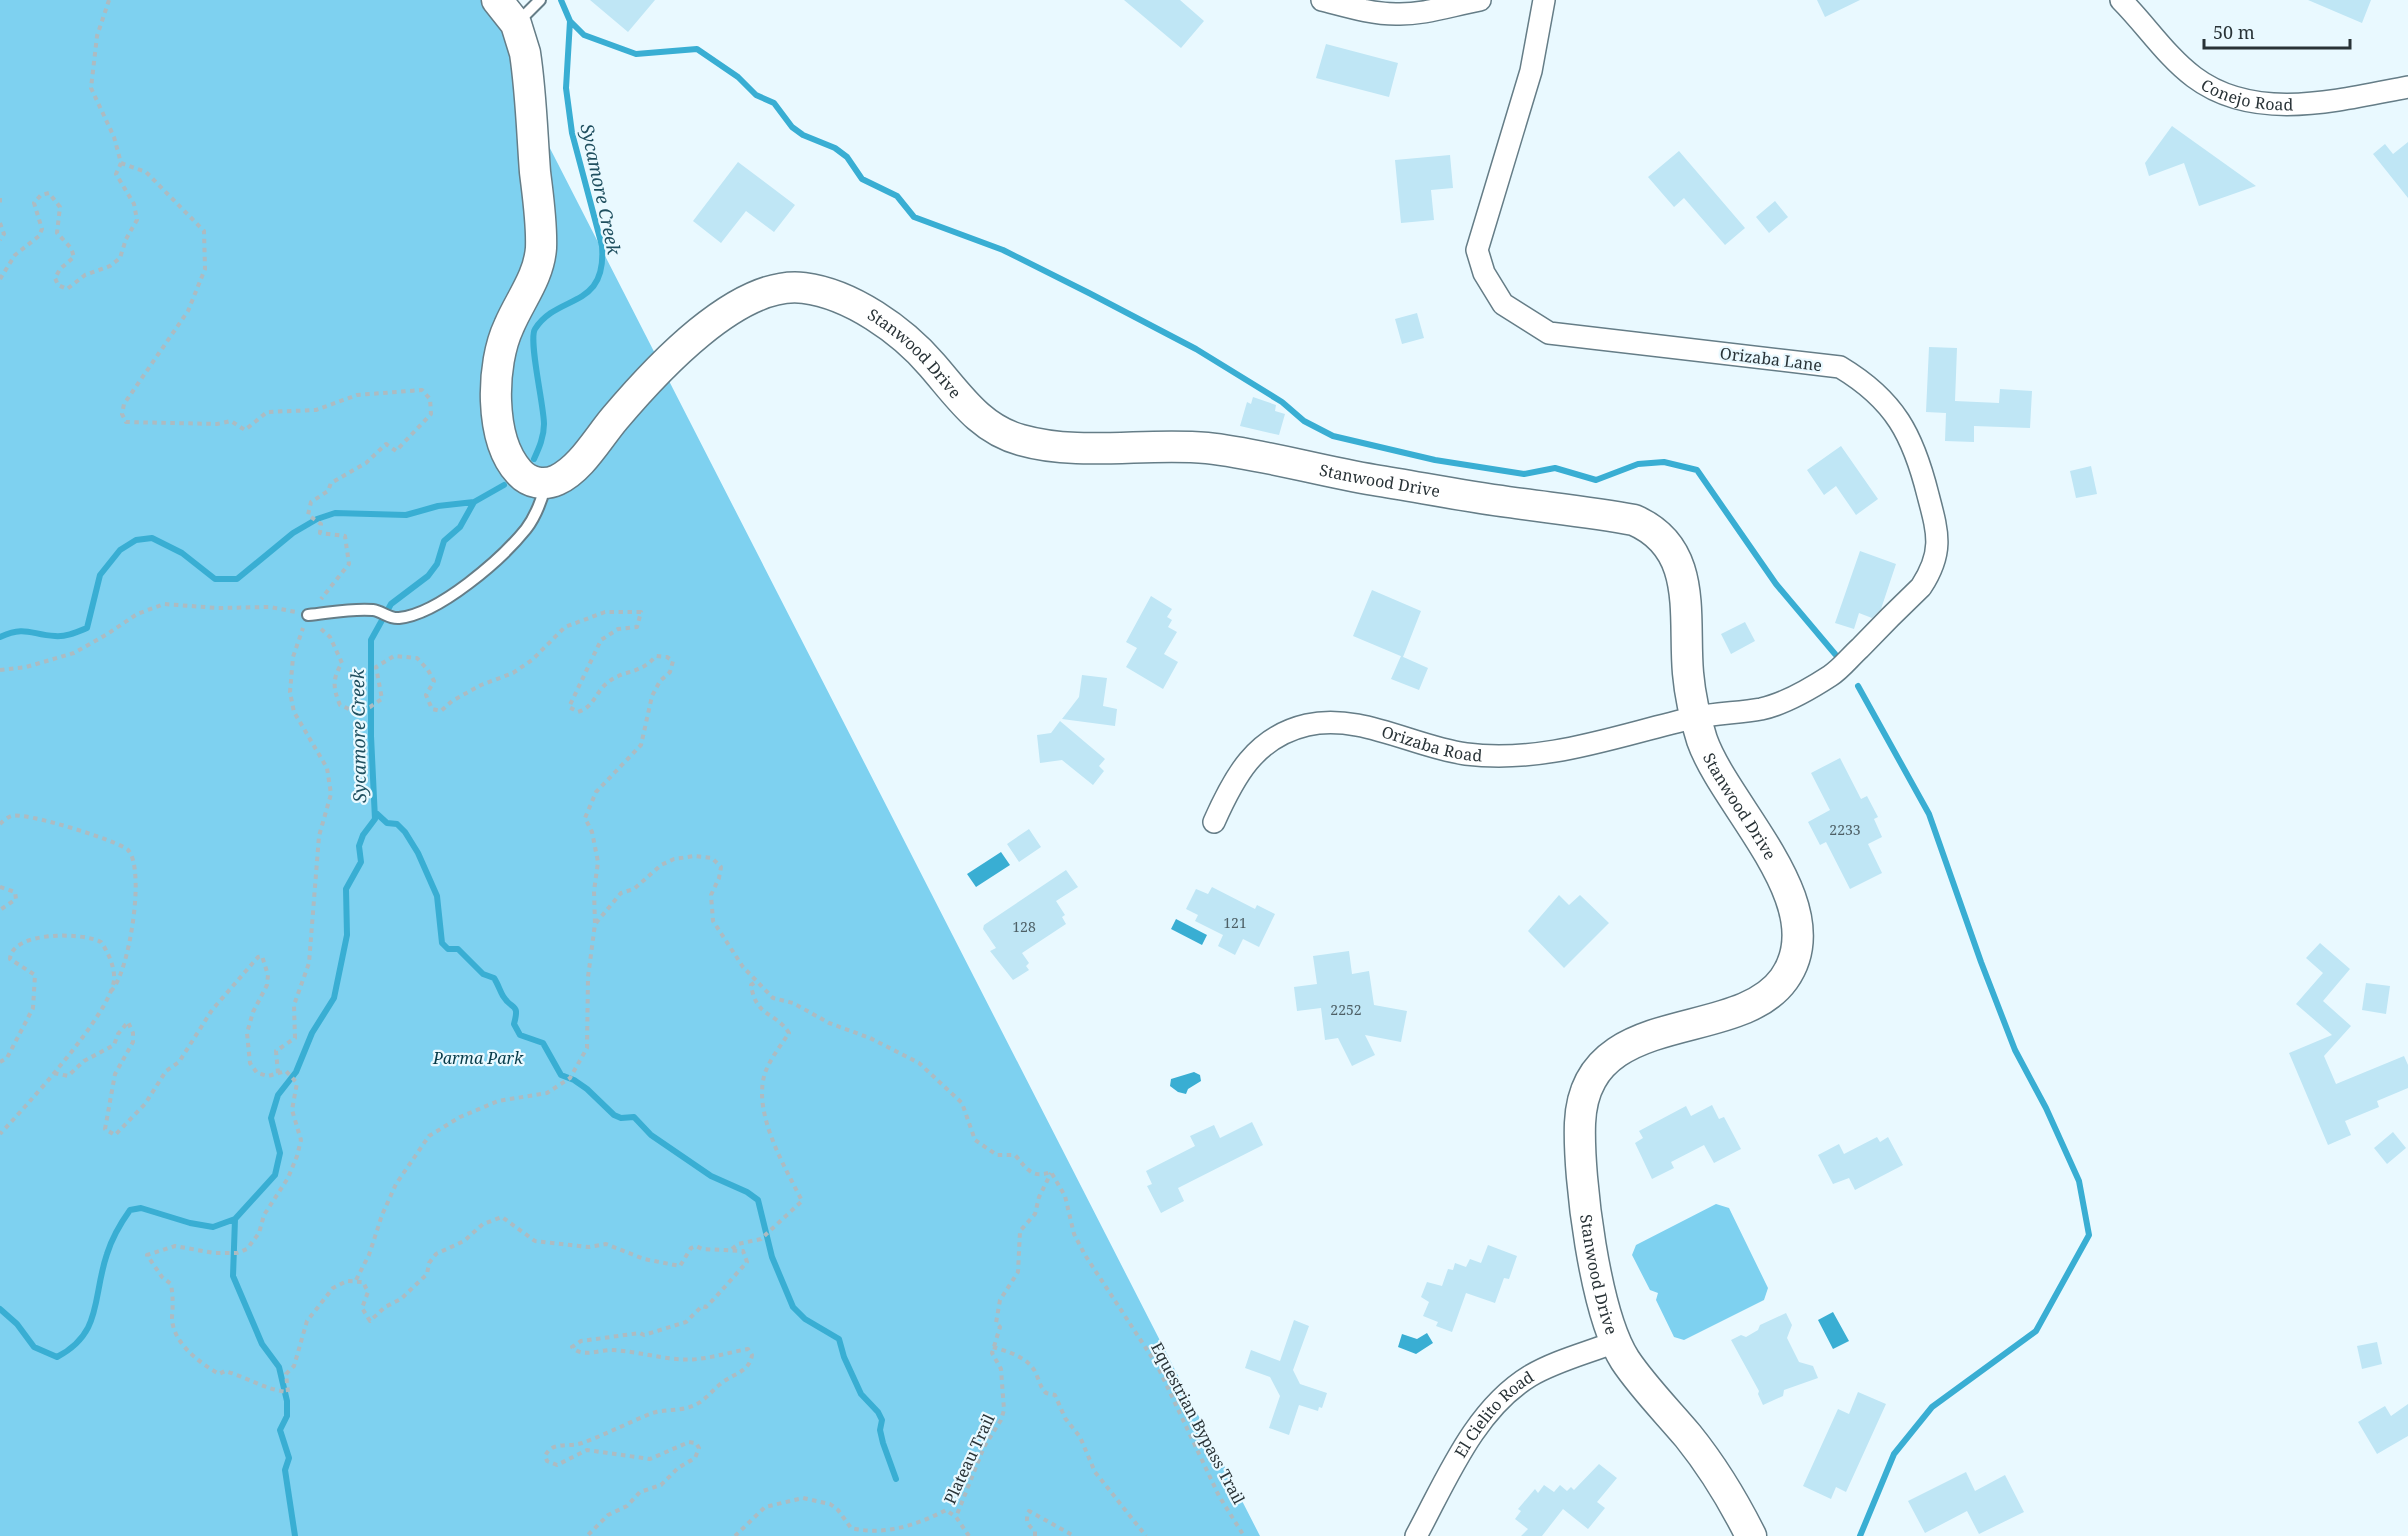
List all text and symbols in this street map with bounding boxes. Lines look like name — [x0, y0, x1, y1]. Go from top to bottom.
scale bar — [2204, 12, 2350, 50]
text: 50 m — [2213, 20, 2255, 44]
street label: Conejo Road — [2197, 73, 2294, 115]
water label: Sycamore Creek — [575, 121, 627, 258]
street label: Stanwood Drive — [864, 303, 966, 403]
street label: Orizaba Lane — [1719, 342, 1823, 376]
street label: Stanwood Drive — [1317, 459, 1442, 502]
water label: Sycamore Creek — [345, 668, 371, 803]
street label: Orizaba Road — [1379, 720, 1483, 767]
street label: Stanwood Drive — [1698, 749, 1781, 864]
house number: 2233 — [1829, 820, 1861, 839]
house number: 121 — [1223, 913, 1247, 932]
house number: 128 — [1012, 917, 1036, 936]
house number: 2252 — [1330, 1000, 1362, 1019]
park label: Parma Park — [432, 1047, 524, 1069]
street label: Stanwood Drive — [1575, 1213, 1623, 1337]
street label: Equestrian Bypass Trail — [1146, 1338, 1250, 1508]
street label: El Cielito Road — [1449, 1365, 1538, 1461]
street label: Plateau Trail — [938, 1410, 1000, 1508]

